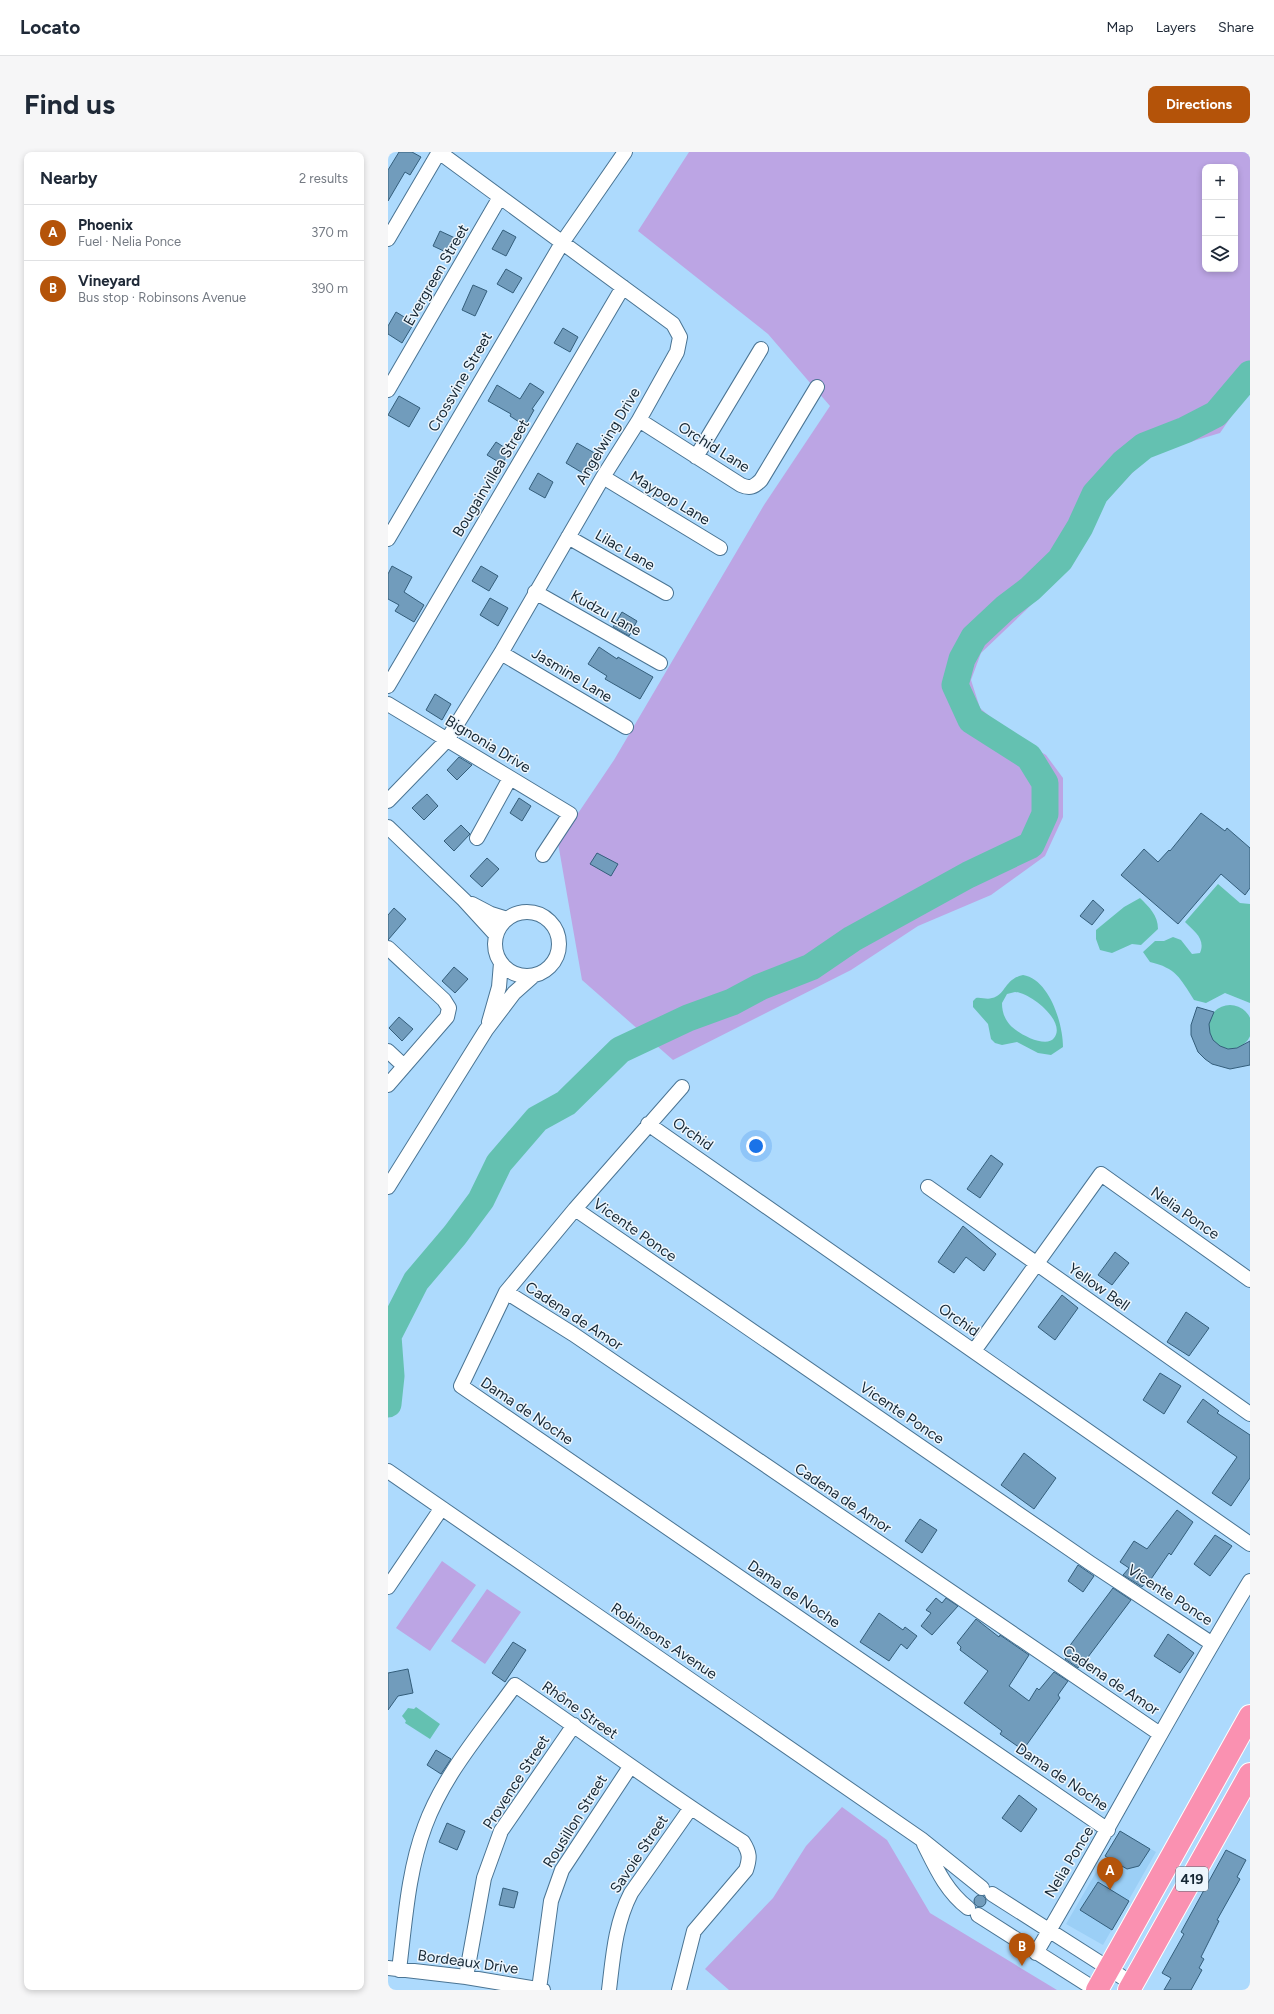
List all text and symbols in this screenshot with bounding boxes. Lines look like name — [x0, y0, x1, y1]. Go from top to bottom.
text: Locato — [20, 16, 80, 39]
text: Map — [1106, 19, 1134, 36]
text: Layers — [1156, 19, 1196, 36]
text: Share — [1218, 19, 1254, 36]
button: Directions — [1148, 86, 1250, 123]
text: Find us — [24, 87, 115, 121]
map controls — [1202, 164, 1238, 272]
button: + — [1202, 164, 1238, 200]
text: Nearby — [40, 168, 98, 188]
text: 2 results — [299, 171, 348, 186]
button: − — [1202, 200, 1238, 236]
text: Phoenix — [78, 216, 133, 234]
street label: Evergreen Street — [400, 221, 472, 329]
text: A — [48, 225, 58, 240]
text: 370 m — [311, 225, 348, 240]
text: Fuel · Nelia Ponce — [78, 234, 181, 249]
button: layers — [1202, 236, 1238, 272]
text: Vineyard — [78, 272, 140, 290]
text: B — [49, 281, 57, 296]
text: 390 m — [311, 281, 348, 296]
text: Bus stop · Robinsons Avenue — [78, 290, 246, 305]
street label: Crossvine Street — [424, 329, 496, 435]
street label: Angelwing Drive — [572, 384, 644, 488]
street label: Bougainvillea Street — [449, 416, 533, 540]
street label: Orchid Lane — [675, 418, 753, 476]
street label: Maypop Lane — [627, 467, 713, 529]
street label: Lilac Lane — [592, 526, 658, 574]
street label: Kudzu Lane — [568, 586, 644, 640]
street label: Jasmine Lane — [528, 644, 616, 706]
street label: Bignonia Drive — [442, 711, 534, 777]
street label: Orchid — [669, 1114, 717, 1154]
your location — [746, 1136, 766, 1156]
street label: Nelia Ponce — [1147, 1183, 1223, 1243]
street label: Vicente Ponce — [590, 1195, 680, 1265]
street label: Yellow Bell — [1065, 1259, 1133, 1315]
street label: Cadena de Amor — [522, 1278, 626, 1354]
street label: Orchid — [935, 1300, 983, 1340]
street label: Dama de Noche — [477, 1373, 577, 1449]
street label: Vicente Ponce — [856, 1378, 948, 1448]
street label: Cadena de Amor — [791, 1459, 895, 1537]
street label: Dama de Noche — [744, 1556, 844, 1632]
street label: Vicente Ponce — [1124, 1561, 1216, 1629]
street label: Robinsons Avenue — [607, 1599, 721, 1683]
street label: Cadena de Amor — [1059, 1641, 1163, 1719]
street label: Rhône Street — [538, 1677, 622, 1743]
street label: Provence Street — [479, 1731, 553, 1832]
street label: Dama de Noche — [1012, 1739, 1112, 1815]
street label: Rousillon Street — [539, 1771, 611, 1871]
street label: Savoie Street — [606, 1811, 672, 1897]
street label: Nelia Ponce — [1041, 1823, 1097, 1901]
pin: A — [1097, 1857, 1123, 1890]
road number: 419 — [1176, 1867, 1208, 1891]
pin: B — [1009, 1933, 1035, 1966]
street label: Bordeaux Drive — [417, 1946, 519, 1978]

